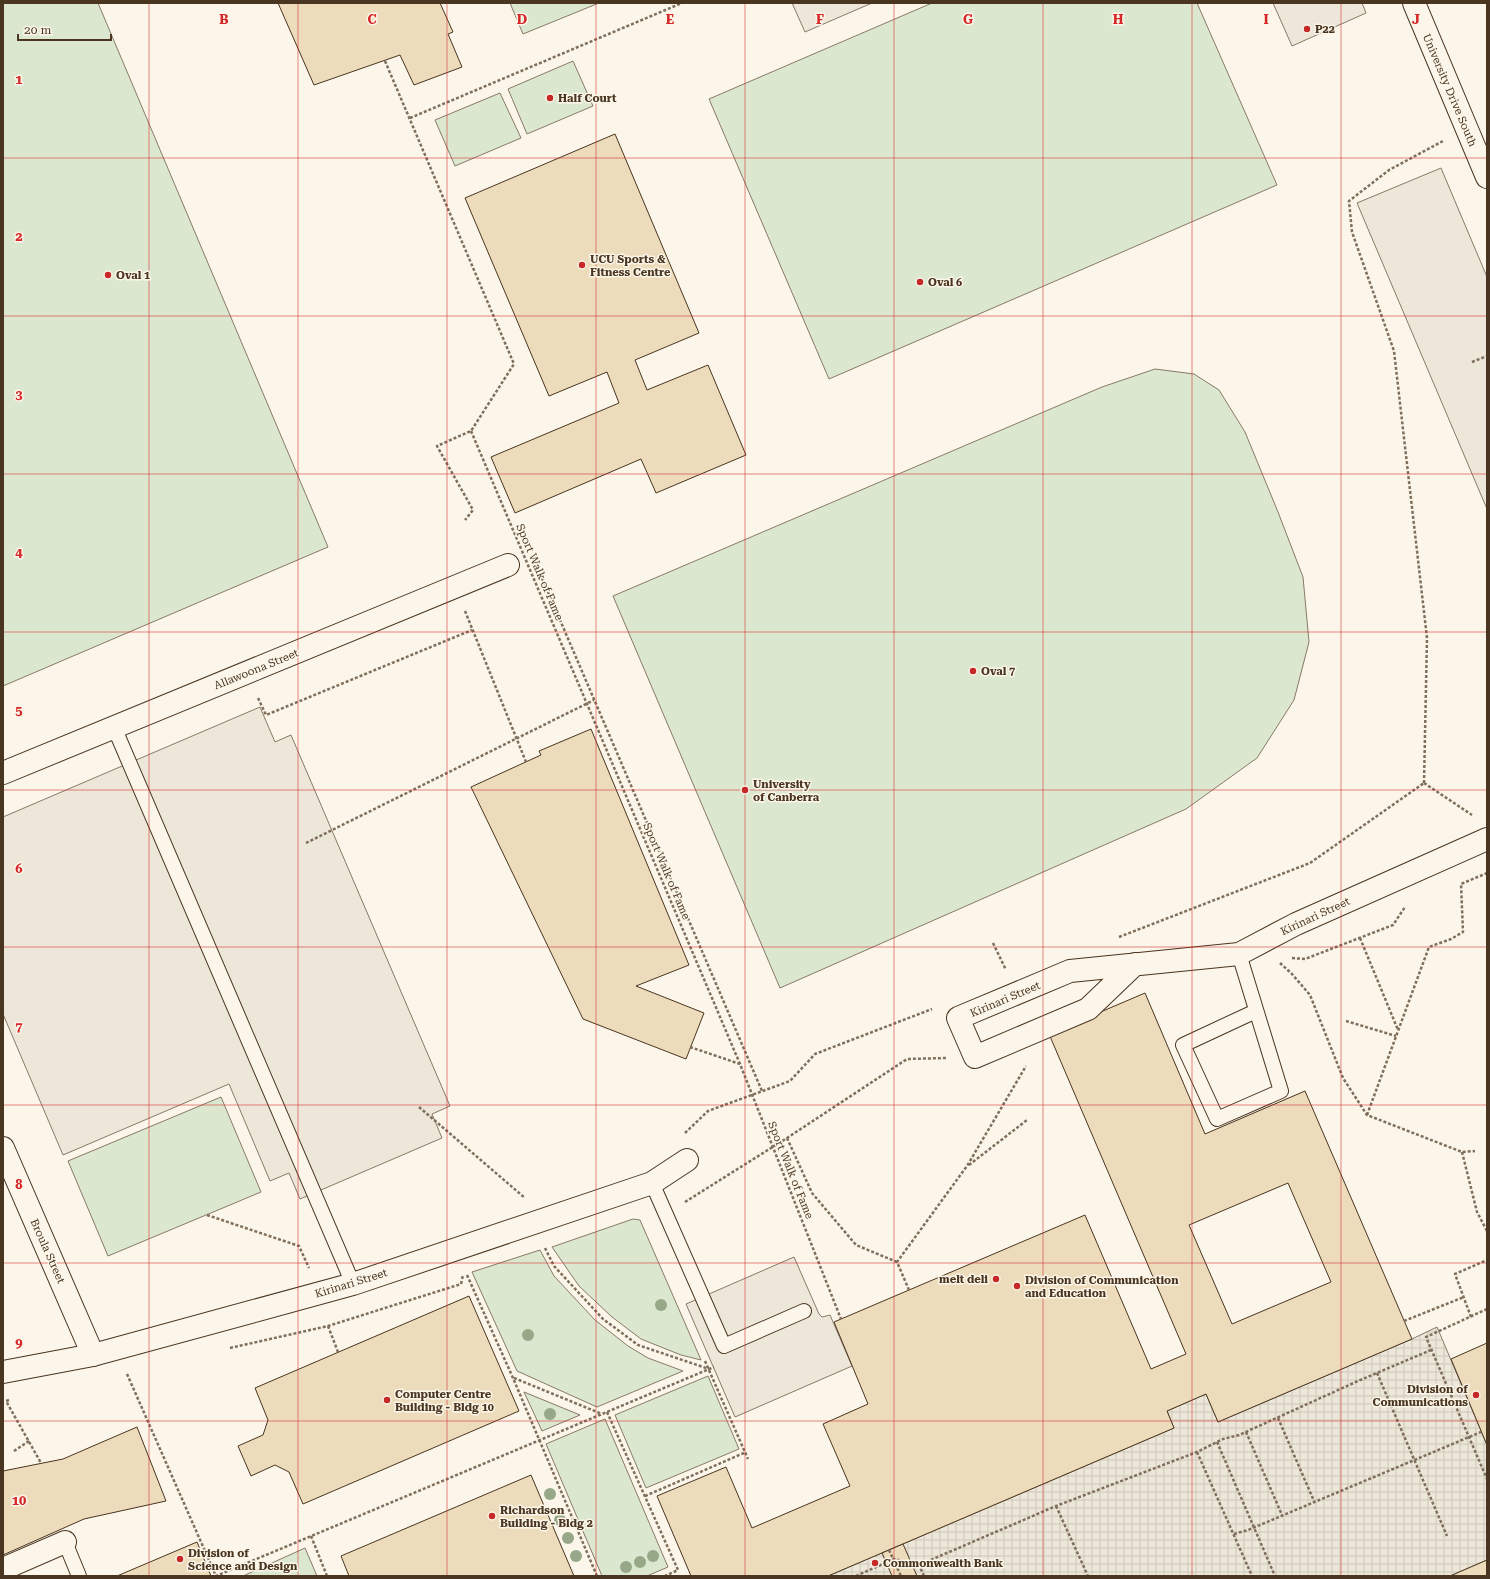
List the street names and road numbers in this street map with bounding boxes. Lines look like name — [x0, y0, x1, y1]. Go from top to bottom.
street label: University Drive South — [1420, 32, 1479, 149]
street label: Sport Walk of Fame — [513, 522, 566, 623]
street label: Allawoona Street — [212, 647, 300, 692]
street label: Sport Walk of Fame — [640, 821, 693, 922]
street label: Kirinari Street — [1278, 895, 1352, 938]
street label: Kirinari Street — [968, 979, 1042, 1020]
street label: Sport Walk of Fame — [765, 1120, 816, 1221]
street label: Broula Street — [28, 1217, 68, 1285]
street label: Kirinari Street — [313, 1266, 389, 1301]

